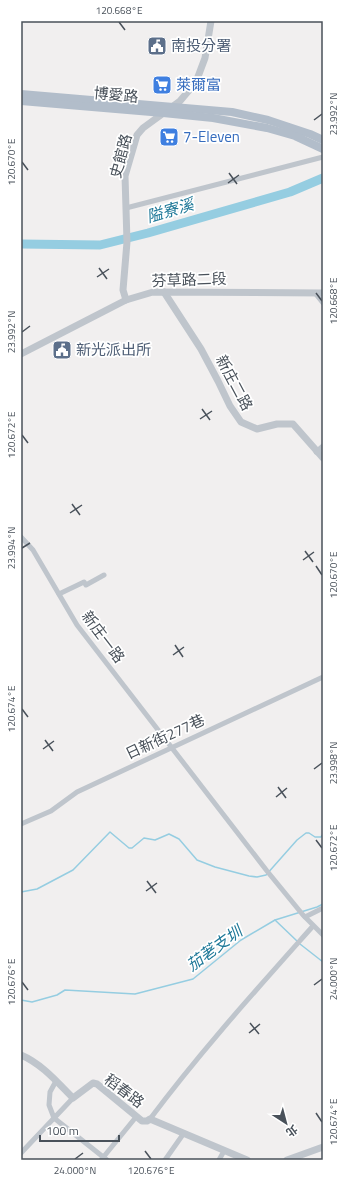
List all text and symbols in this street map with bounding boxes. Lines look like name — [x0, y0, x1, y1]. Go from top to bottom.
text: 120.668°E — [96, 3, 143, 18]
place label: 南投分署 — [171, 34, 231, 57]
public building icon: 南投分署 — [146, 35, 168, 57]
place label: 萊爾富 — [176, 73, 221, 96]
supermarket icon: 萊爾富 — [151, 74, 173, 96]
street label: 博愛路 — [93, 81, 139, 108]
text: 23.992°N — [326, 93, 341, 135]
place label: 7-Eleven — [183, 125, 240, 148]
supermarket icon: 7-Eleven — [158, 126, 180, 148]
street label: 史館路 — [104, 131, 137, 181]
text: 120.670°E — [4, 138, 19, 185]
water label: 隘寮溪 — [144, 191, 198, 228]
street label: 芬草路二段 — [151, 267, 227, 292]
text: 120.668°E — [326, 277, 341, 324]
text: 23.992°N — [4, 311, 19, 353]
place label: 新光派出所 — [76, 338, 151, 361]
public building icon: 新光派出所 — [51, 339, 73, 361]
street label: 新庄二路 — [210, 351, 259, 415]
text: 120.672°E — [4, 411, 19, 458]
text: 23.994°N — [4, 527, 19, 569]
text: 120.670°E — [326, 551, 341, 598]
street label: 新庄一路 — [76, 606, 131, 668]
text: 120.674°E — [4, 685, 19, 732]
street label: 日新街277巷 — [121, 708, 208, 765]
text: 23.998°N — [326, 742, 341, 784]
text: 120.672°E — [326, 824, 341, 871]
water label: 茄荖支圳 — [181, 918, 249, 977]
text: 120.676°E — [4, 958, 19, 1005]
text: 24.000°N — [326, 958, 341, 1000]
street label: 稻春路 — [99, 1068, 149, 1113]
text: 120.674°E — [326, 1098, 341, 1145]
north arrow — [266, 1103, 306, 1143]
scale bar — [40, 1117, 119, 1143]
text: 100 m — [46, 1121, 79, 1140]
text: 北 — [283, 1121, 301, 1141]
text: 24.000°N — [54, 1163, 96, 1178]
text: 120.676°E — [128, 1163, 175, 1178]

